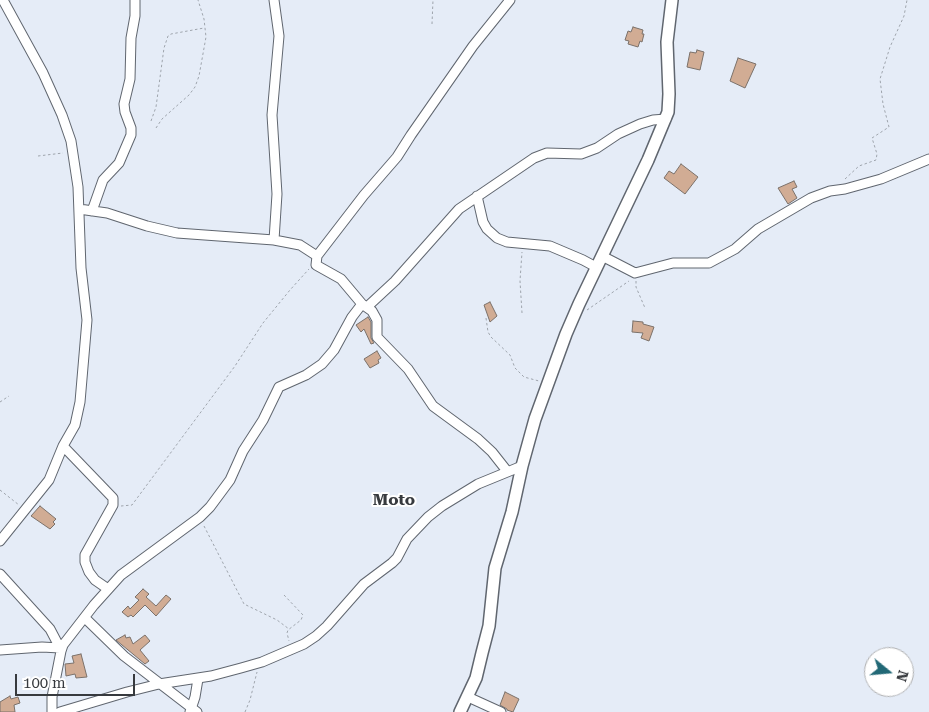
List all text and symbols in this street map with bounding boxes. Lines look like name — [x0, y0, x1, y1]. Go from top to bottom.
district label: Moto — [373, 490, 415, 510]
north arrow — [864, 647, 914, 697]
scale bar — [18, 664, 138, 696]
text: N — [893, 669, 912, 684]
text: 100 m — [23, 674, 66, 692]

